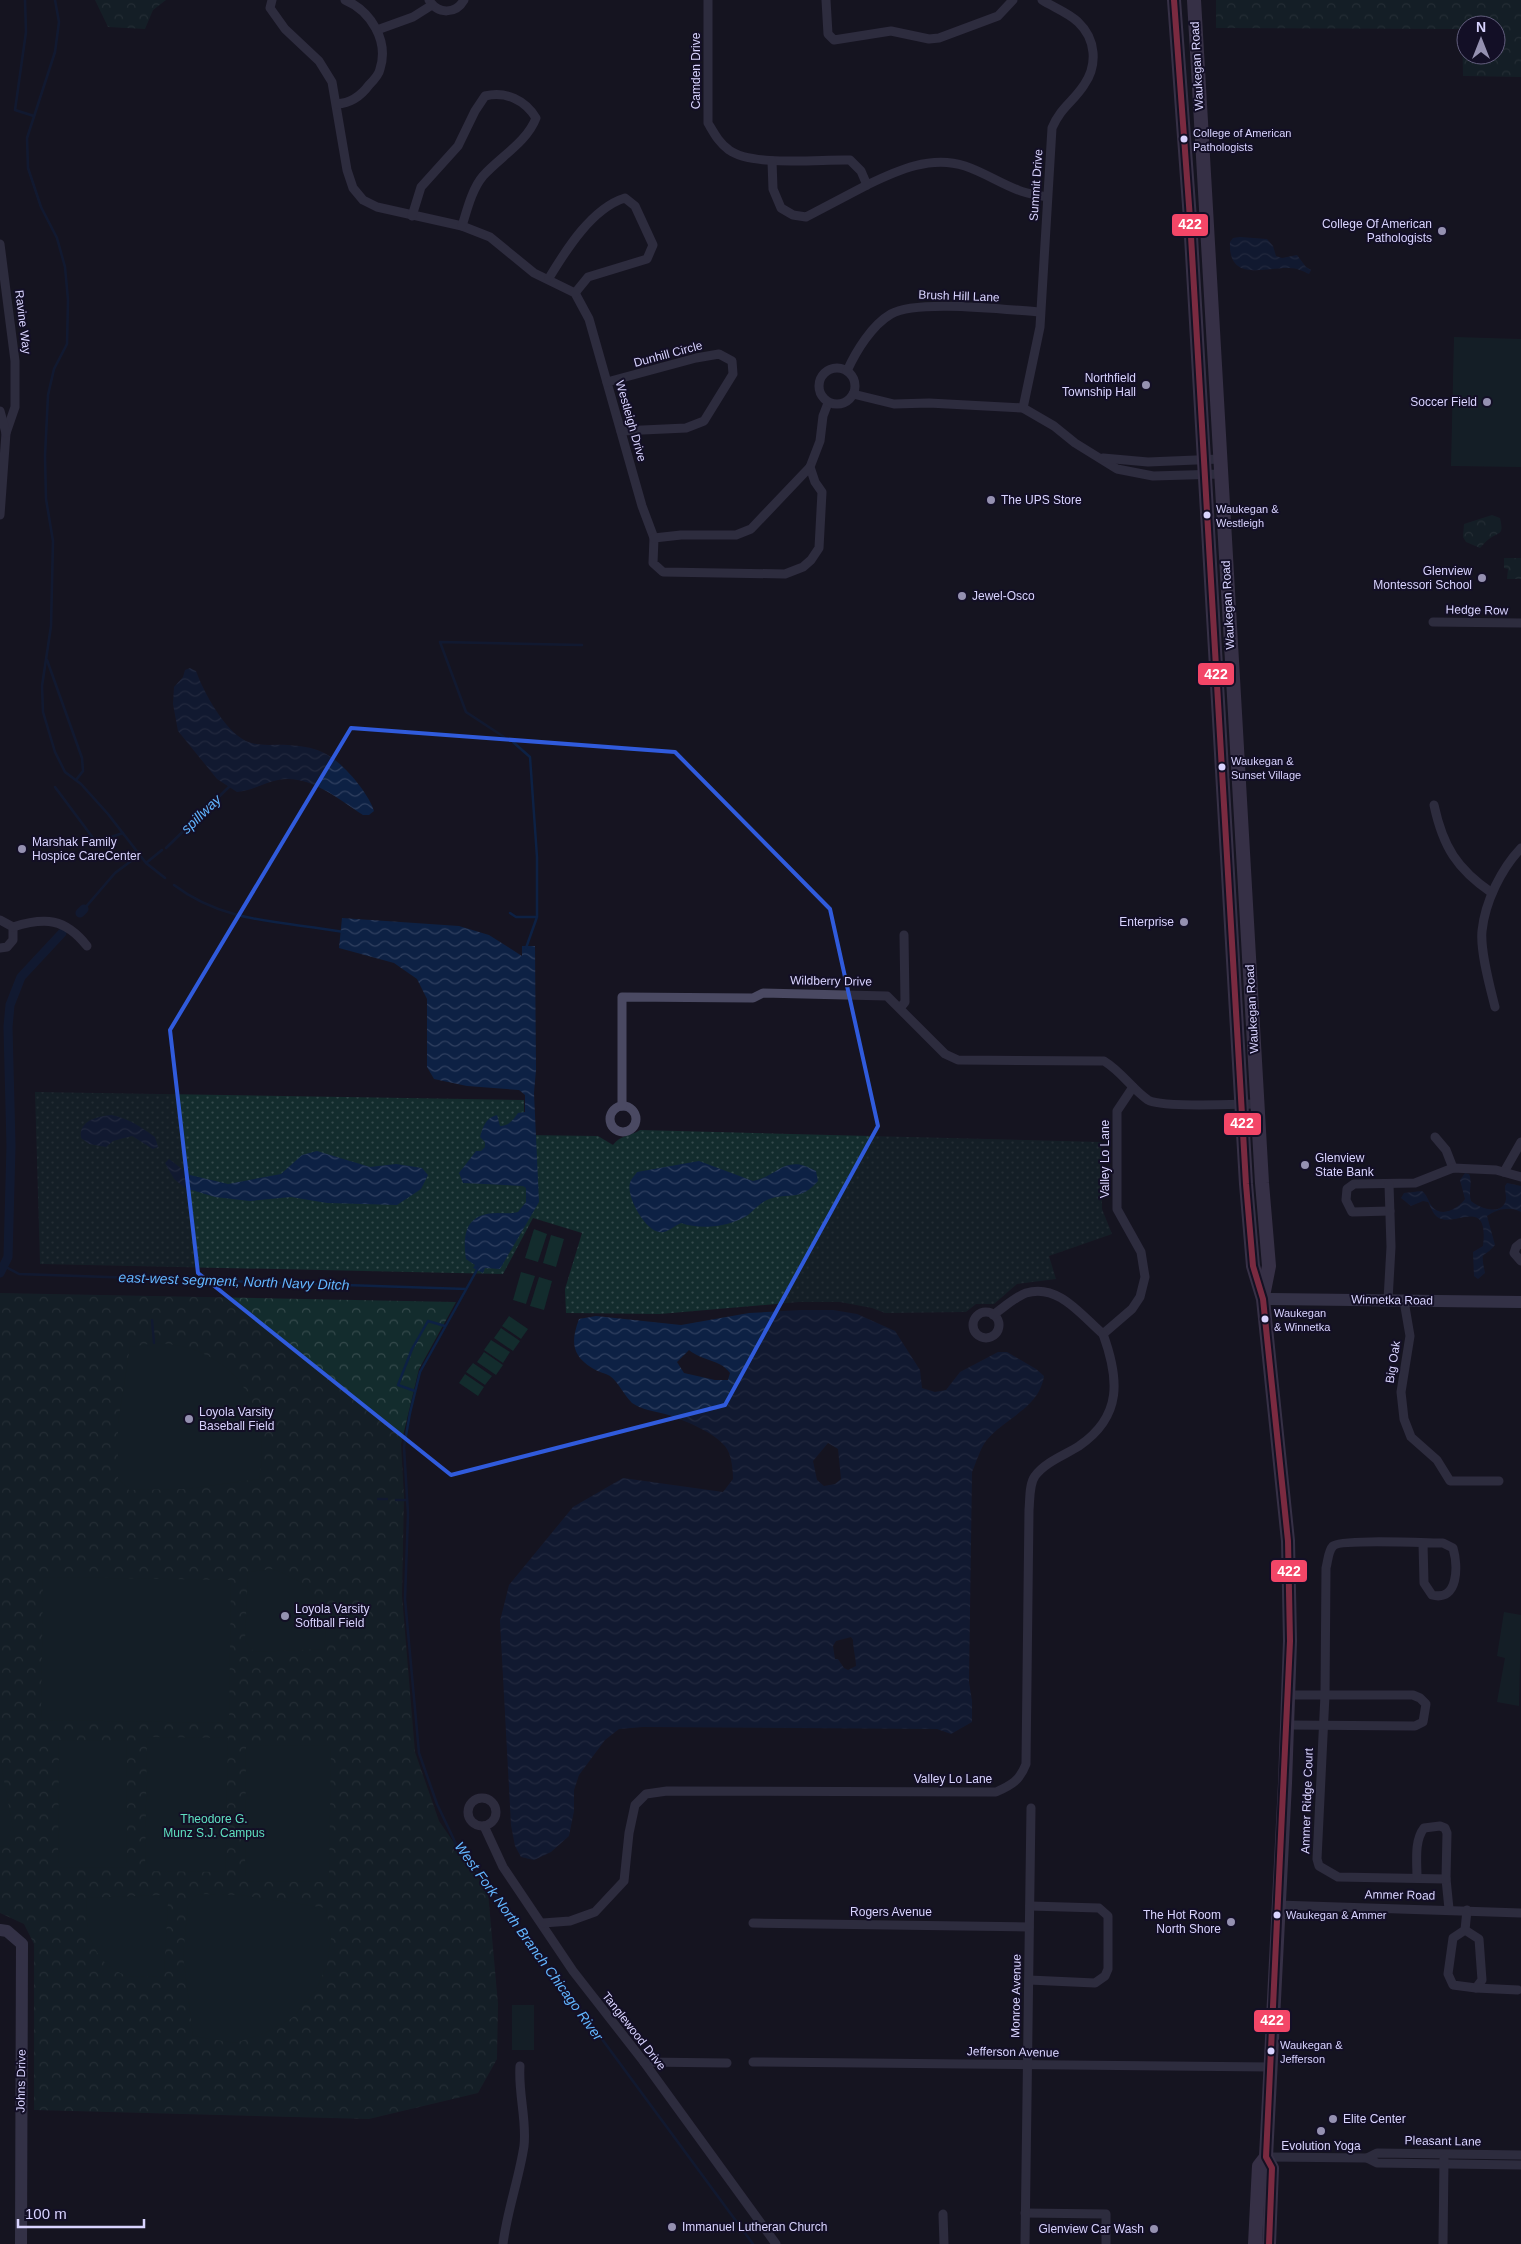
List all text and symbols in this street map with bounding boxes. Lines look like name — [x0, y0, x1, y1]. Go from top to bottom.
north arrow — [1456, 15, 1506, 65]
text: N — [1476, 19, 1486, 35]
street label: Waukegan Road — [1188, 21, 1206, 111]
street label: Camden Drive — [689, 32, 703, 109]
place label: College of American Pathologists — [1193, 127, 1291, 153]
marker: College of American Pathologists — [1179, 134, 1189, 144]
street label: Summit Drive — [1027, 148, 1046, 221]
line badge: 422 — [1171, 213, 1209, 237]
text: 422 — [1178, 216, 1202, 232]
place label: College Of American Pathologists — [1322, 217, 1432, 245]
marker: College Of American Pathologists — [1436, 225, 1448, 237]
street label: Brush Hill Lane — [918, 288, 1000, 304]
street label: Ravine Way — [12, 289, 34, 355]
street label: Dunhill Circle — [632, 338, 704, 370]
place label: Northfield Township Hall — [1062, 371, 1136, 399]
street label: Westleigh Drive — [613, 379, 649, 464]
marker: Northfield Township Hall — [1140, 379, 1152, 391]
place label: Soccer Field — [1410, 395, 1477, 409]
marker: Soccer Field — [1481, 396, 1493, 408]
place label: The UPS Store — [1001, 493, 1082, 507]
marker: The UPS Store — [985, 494, 997, 506]
place label: Waukegan & Westleigh — [1216, 503, 1279, 529]
marker: Waukegan & Westleigh — [1202, 510, 1212, 520]
street label: Waukegan Road — [1219, 560, 1237, 650]
place label: Glenview Montessori School — [1373, 564, 1472, 592]
marker: Glenview Montessori School — [1476, 572, 1488, 584]
place label: Jewel-Osco — [972, 589, 1035, 603]
marker: Jewel-Osco — [956, 590, 968, 602]
street label: Hedge Row — [1446, 602, 1509, 618]
line badge: 422 — [1197, 662, 1235, 686]
text: 422 — [1204, 666, 1228, 682]
place label: Waukegan & Sunset Village — [1231, 755, 1301, 781]
marker: Waukegan & Sunset Village — [1217, 762, 1227, 772]
water label: spillway — [178, 791, 225, 837]
place label: Marshak Family Hospice CareCenter — [32, 835, 141, 863]
marker: Marshak Family Hospice CareCenter — [16, 843, 28, 855]
place label: Enterprise — [1119, 915, 1174, 929]
marker: Enterprise — [1178, 916, 1190, 928]
street label: Waukegan Road — [1243, 964, 1261, 1054]
street label: Wildberry Drive — [790, 973, 872, 989]
line badge: 422 — [1223, 1112, 1262, 1136]
text: 422 — [1230, 1115, 1254, 1131]
street label: Valley Lo Lane — [1098, 1119, 1112, 1198]
place label: Glenview State Bank — [1315, 1151, 1375, 1179]
marker: Glenview State Bank — [1299, 1159, 1311, 1171]
water label: east-west segment, North Navy Ditch — [118, 1269, 350, 1293]
street label: Winnetka Road — [1351, 1292, 1433, 1308]
place label: Waukegan & Winnetka — [1274, 1307, 1331, 1333]
marker: Waukegan & Winnetka — [1260, 1314, 1270, 1324]
street label: Big Oak — [1383, 1339, 1403, 1384]
place label: Loyola Varsity Baseball Field — [199, 1405, 274, 1433]
marker: Loyola Varsity Baseball Field — [183, 1413, 195, 1425]
line badge: 422 — [1270, 1559, 1308, 1583]
text: 422 — [1277, 1563, 1301, 1579]
place label: Loyola Varsity Softball Field — [295, 1602, 369, 1630]
marker: Loyola Varsity Softball Field — [279, 1610, 291, 1622]
street label: Ammer Ridge Court — [1298, 1747, 1316, 1854]
street label: Valley Lo Lane — [914, 1772, 993, 1786]
park label: Theodore G. Munz S.J. Campus — [163, 1812, 265, 1840]
water label: West Fork North Branch Chicago River — [451, 1839, 607, 2045]
street label: Ammer Road — [1365, 1887, 1435, 1903]
street label: Rogers Avenue — [850, 1905, 932, 1919]
place label: The Hot Room North Shore — [1143, 1908, 1221, 1936]
place label: Waukegan & Ammer — [1286, 1909, 1387, 1921]
marker: Waukegan & Ammer — [1272, 1910, 1282, 1920]
marker: The Hot Room North Shore — [1225, 1916, 1237, 1928]
street label: Monroe Avenue — [1008, 1954, 1024, 2038]
street label: Tanglewood Drive — [599, 1989, 669, 2073]
line badge: 422 — [1253, 2009, 1291, 2033]
text: 422 — [1260, 2012, 1284, 2028]
place label: Waukegan & Jefferson — [1280, 2039, 1343, 2065]
street label: Jefferson Avenue — [967, 2044, 1060, 2060]
marker: Waukegan & Jefferson — [1266, 2046, 1276, 2056]
street label: Johns Drive — [13, 2049, 29, 2113]
place label: Elite Center — [1343, 2112, 1406, 2126]
marker: Elite Center — [1327, 2113, 1339, 2125]
marker: Evolution Yoga — [1315, 2125, 1327, 2137]
street label: Pleasant Lane — [1405, 2133, 1482, 2149]
place label: Evolution Yoga — [1281, 2139, 1361, 2153]
scale bar — [18, 2196, 144, 2228]
text: 100 m — [25, 2205, 67, 2222]
place label: Immanuel Lutheran Church — [682, 2220, 827, 2234]
marker: Immanuel Lutheran Church — [666, 2221, 678, 2233]
place label: Glenview Car Wash — [1038, 2222, 1144, 2236]
marker: Glenview Car Wash — [1148, 2223, 1160, 2235]

